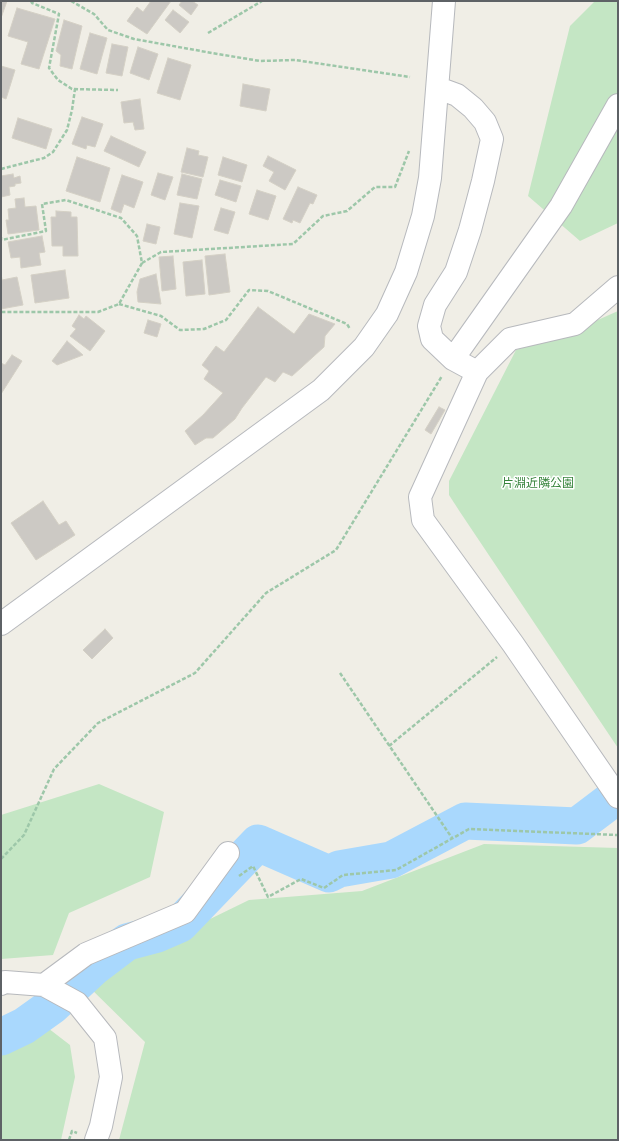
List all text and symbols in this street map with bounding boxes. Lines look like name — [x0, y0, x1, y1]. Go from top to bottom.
park label: 片淵近隣公園 — [502, 477, 574, 491]

